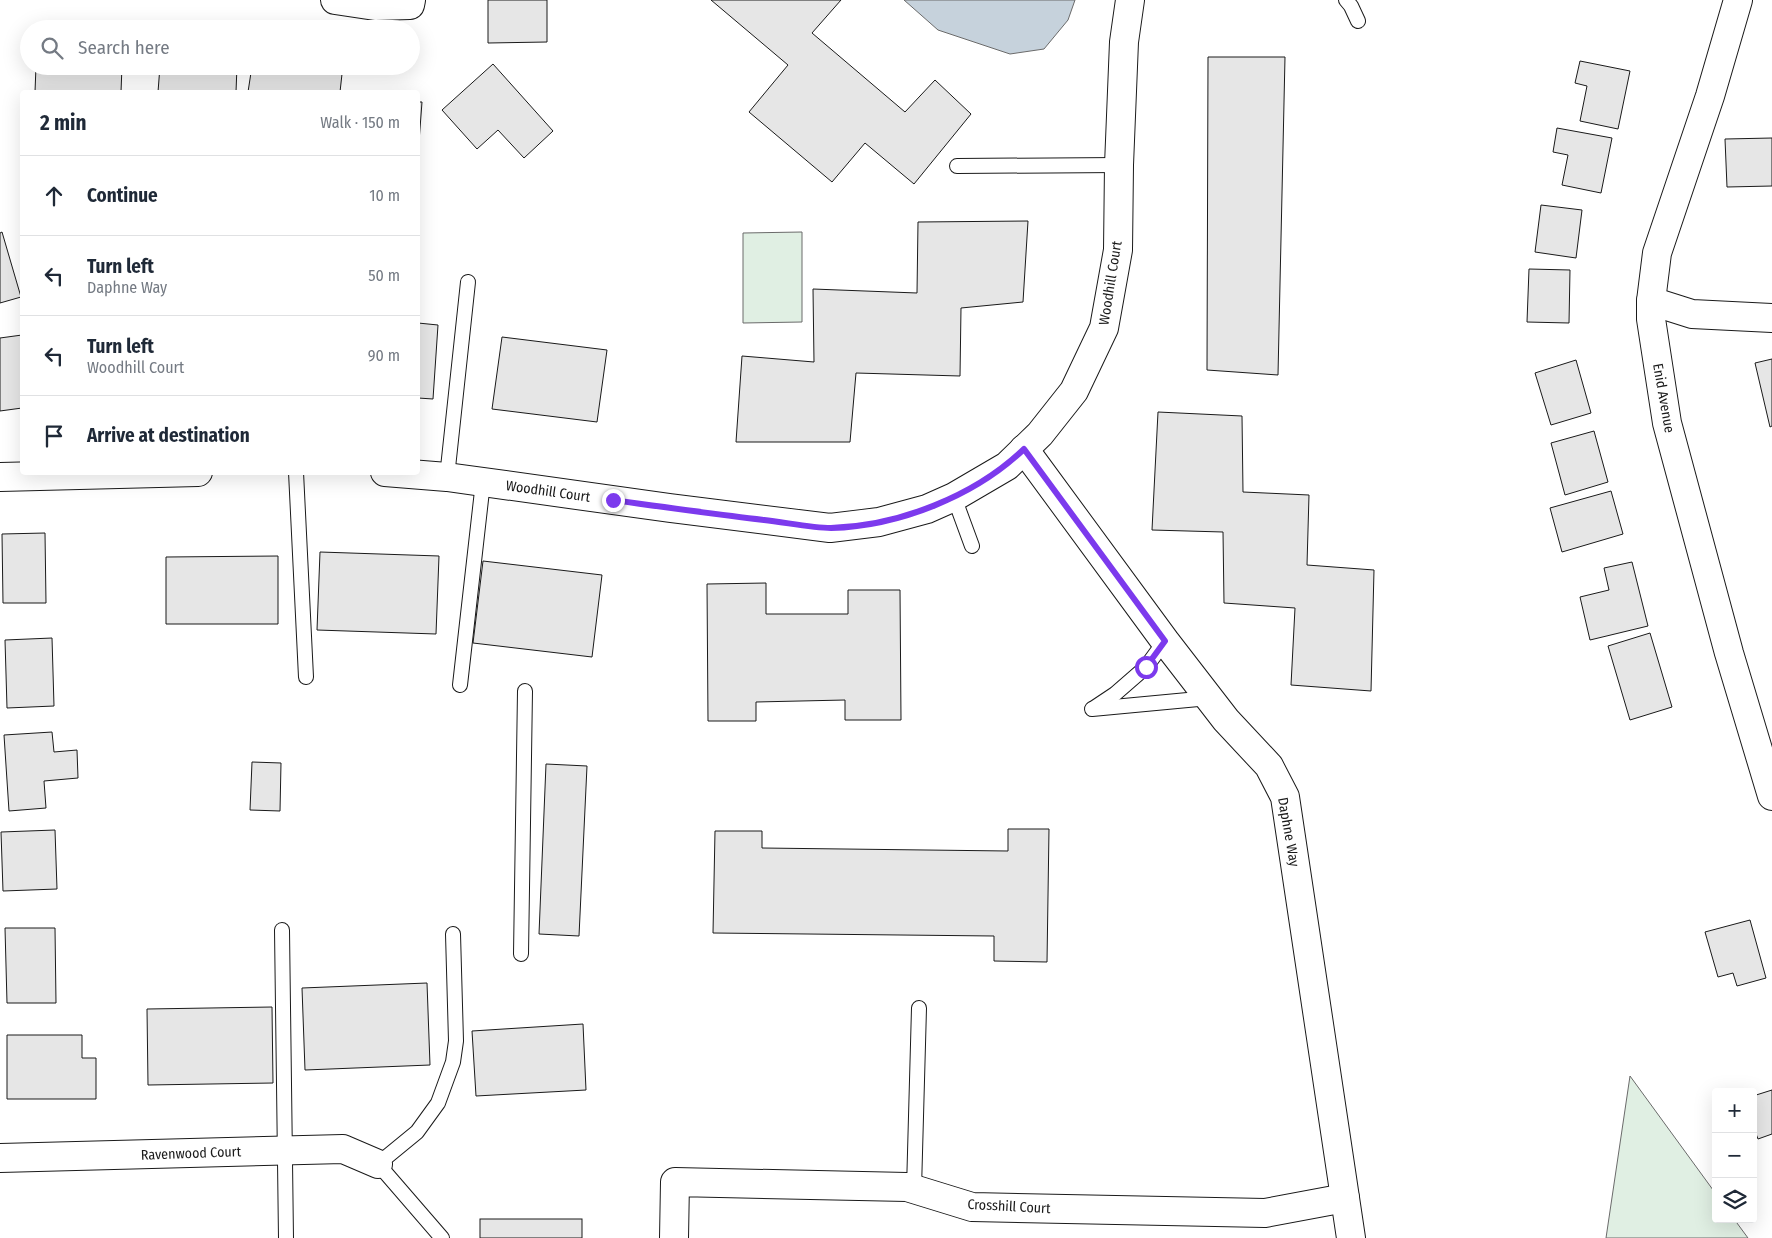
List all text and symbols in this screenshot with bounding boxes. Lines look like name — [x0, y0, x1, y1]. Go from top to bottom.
search box — [20, 20, 420, 75]
icon: search — [38, 34, 66, 62]
text: Search here — [78, 36, 170, 59]
text: 2 min — [40, 110, 87, 136]
text: Walk · 150 m — [320, 113, 400, 132]
icon: ahead — [40, 182, 68, 210]
text: Continue — [87, 184, 158, 207]
text: 10 m — [369, 186, 400, 205]
street label: Woodhill Court — [1095, 239, 1126, 326]
text: Turn left — [87, 255, 154, 278]
icon: left — [40, 262, 68, 290]
text: 50 m — [368, 266, 400, 285]
text: Daphne Way — [87, 278, 167, 297]
text: Turn left — [87, 335, 154, 358]
icon: left — [40, 342, 68, 370]
text: 90 m — [368, 346, 400, 365]
text: Woodhill Court — [87, 358, 184, 377]
street label: Enid Avenue — [1649, 362, 1678, 434]
icon: arrive — [40, 422, 68, 450]
text: Arrive at destination — [87, 424, 250, 447]
street label: Woodhill Court — [505, 477, 592, 506]
route end — [602, 489, 625, 512]
route start — [1135, 656, 1158, 679]
street label: Daphne Way — [1274, 796, 1303, 869]
map controls — [1712, 1088, 1757, 1223]
button: + — [1712, 1088, 1757, 1133]
button: − — [1712, 1133, 1757, 1178]
street label: Ravenwood Court — [141, 1143, 242, 1164]
button: layers — [1712, 1178, 1757, 1223]
street label: Crosshill Court — [967, 1196, 1051, 1217]

